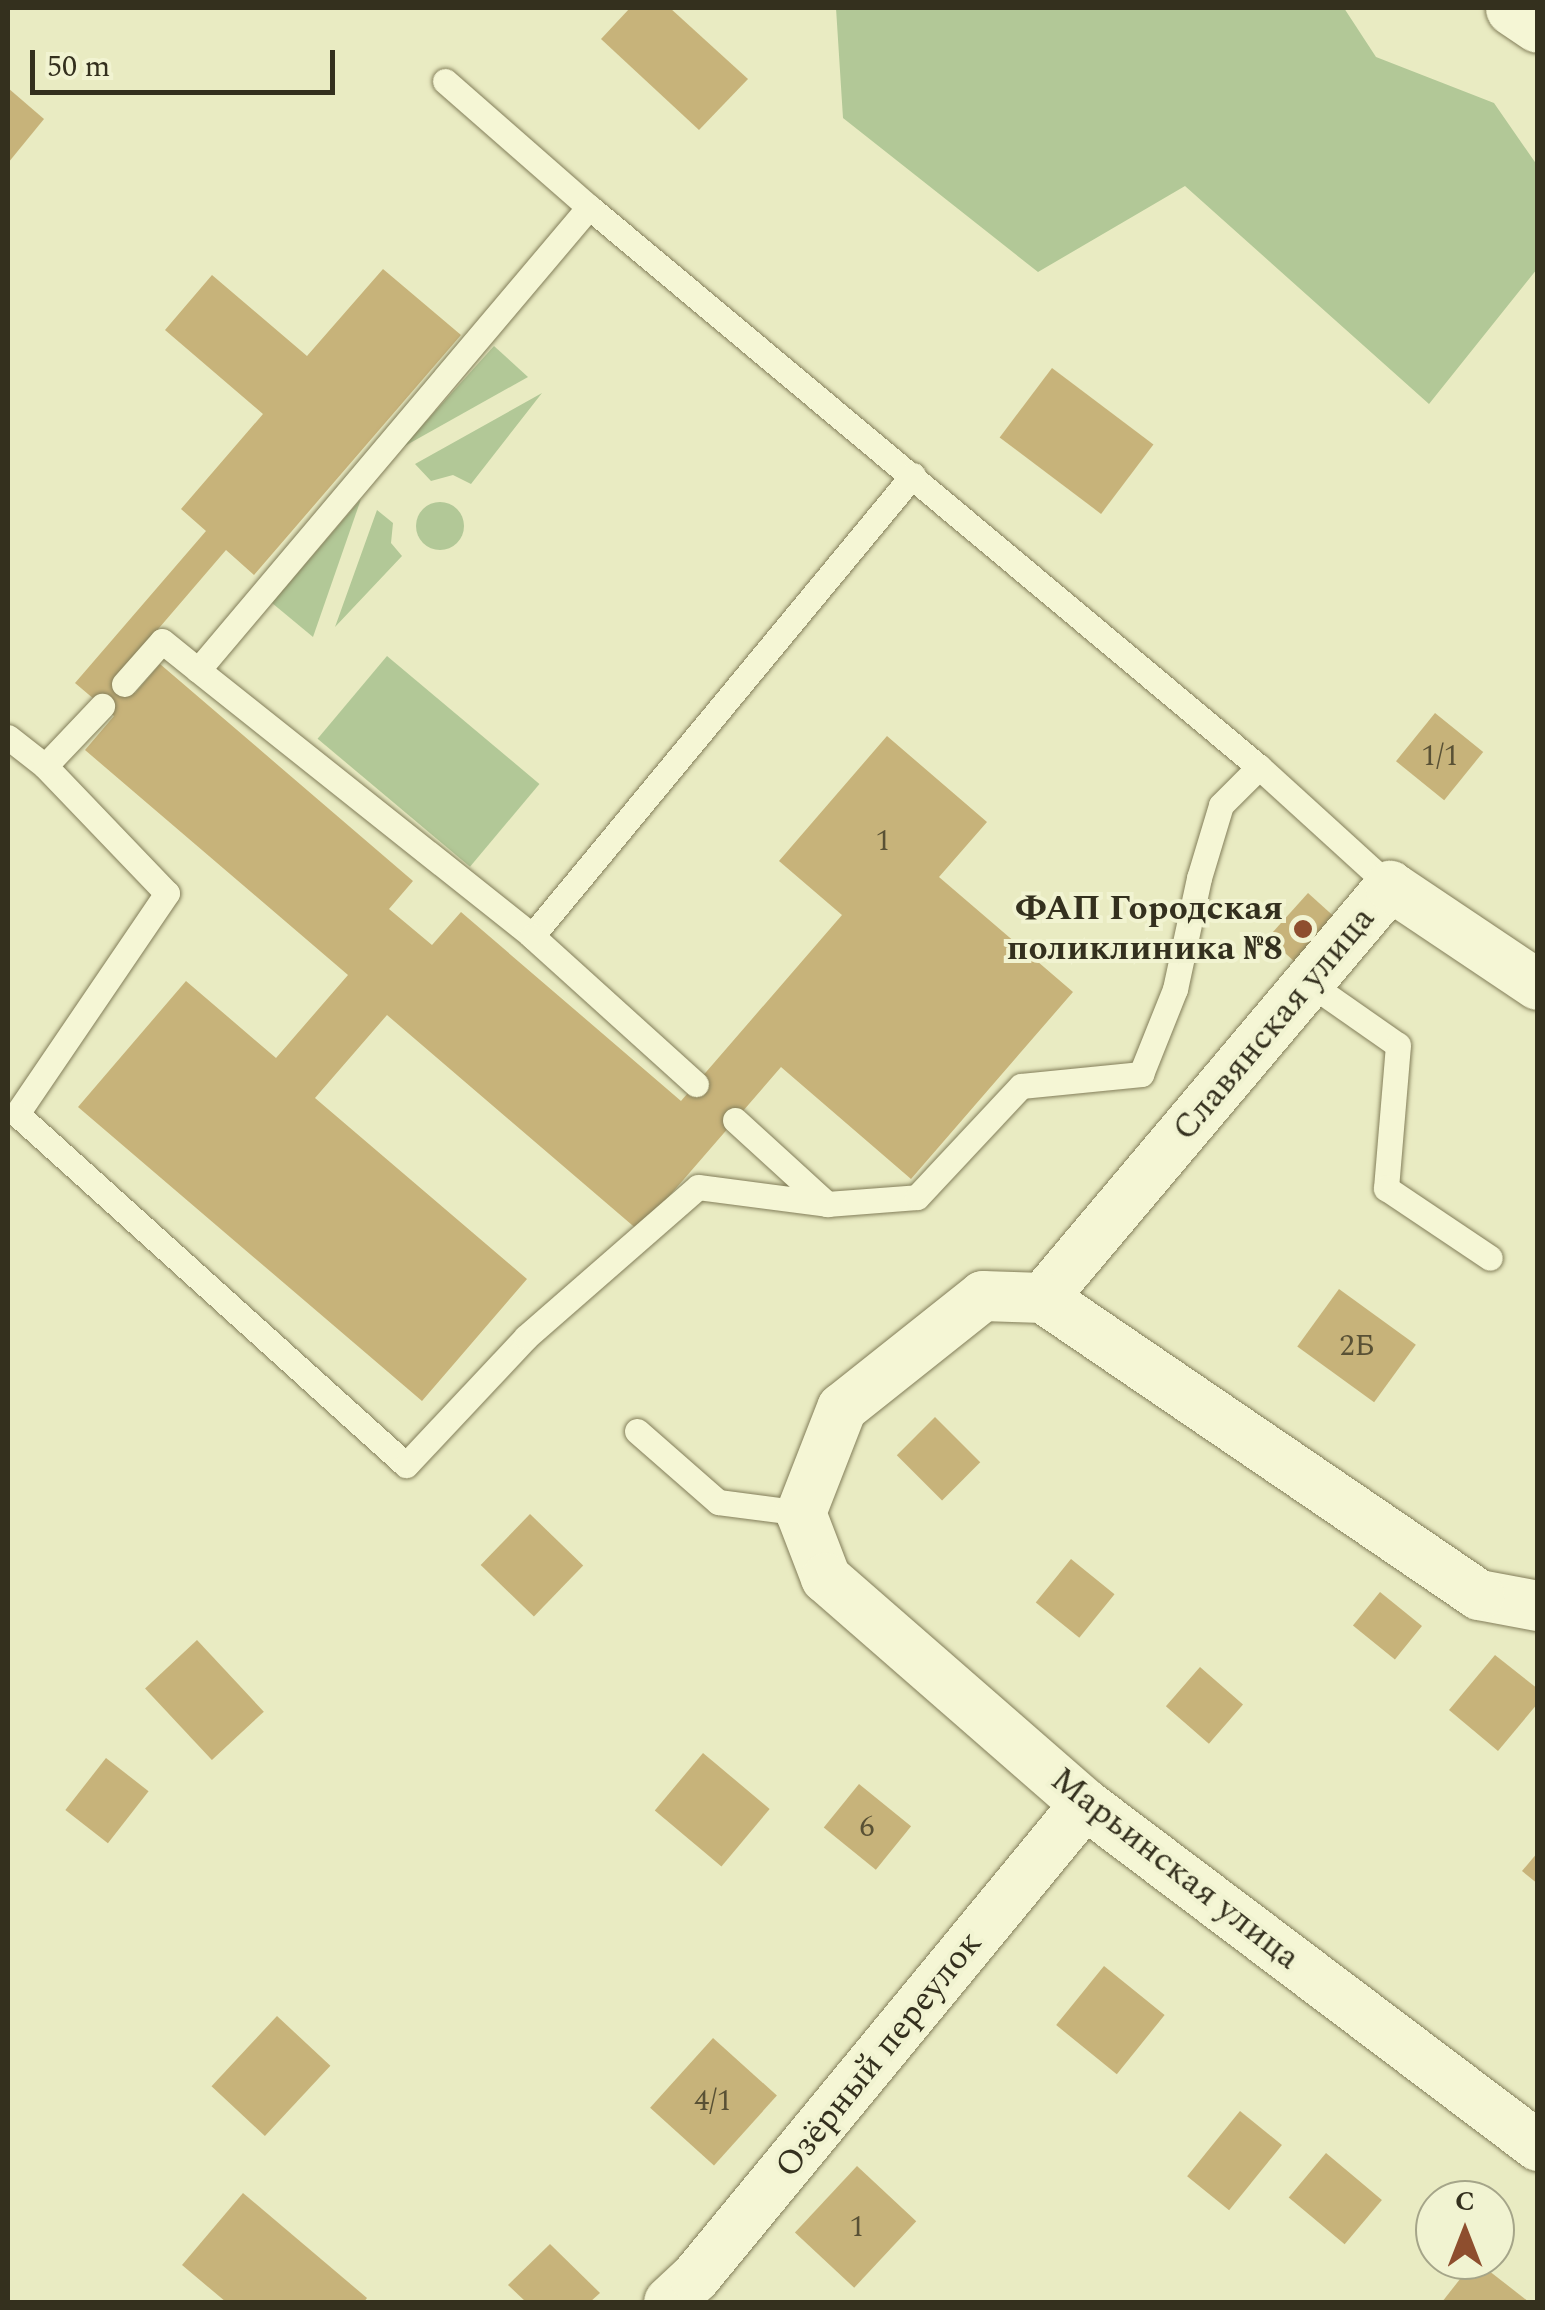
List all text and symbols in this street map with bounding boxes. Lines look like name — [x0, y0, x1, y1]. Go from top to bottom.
scale bar — [35, 30, 340, 92]
text: 50 m — [47, 44, 110, 90]
house number: 1/1 — [1421, 738, 1459, 774]
house number: 1 — [876, 823, 890, 859]
place label: ФАП Городская поликлиника №8 — [1007, 888, 1283, 970]
street label: Славянская улица — [1164, 898, 1384, 1150]
marker: ФАП Городская поликлиника №8 — [1292, 918, 1314, 940]
house number: 2Б — [1339, 1328, 1375, 1364]
street label: Марьинская улица — [1042, 1759, 1308, 1979]
house number: 6 — [860, 1809, 874, 1845]
street label: Озёрный переулок — [767, 1923, 991, 2187]
house number: 4/1 — [694, 2083, 732, 2119]
north arrow — [1415, 2180, 1515, 2280]
text: С — [1455, 2180, 1475, 2223]
house number: 1 — [850, 2209, 864, 2245]

